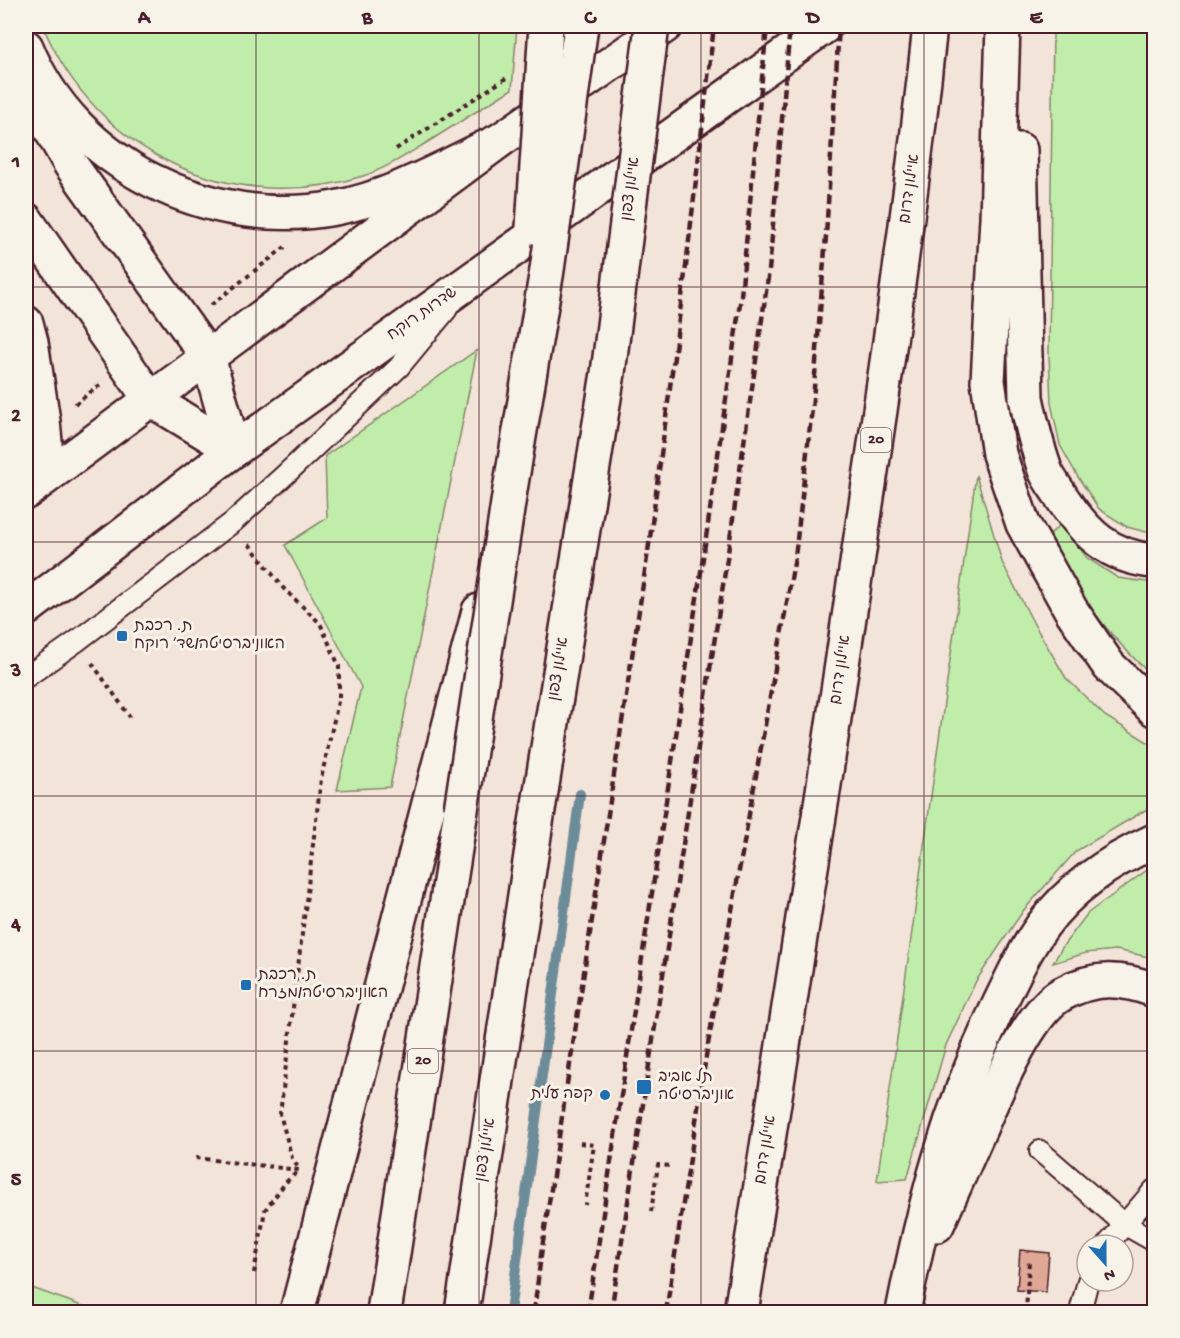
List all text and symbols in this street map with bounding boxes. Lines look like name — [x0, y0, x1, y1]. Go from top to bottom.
text: A — [137, 8, 152, 31]
text: B — [361, 8, 373, 31]
text: C — [584, 8, 598, 31]
text: D — [804, 8, 820, 31]
text: E — [1030, 8, 1044, 31]
text: 1 — [11, 152, 20, 175]
street label: איילון דרום — [895, 153, 925, 225]
street label: איילון צפון — [617, 156, 645, 222]
street label: שדרות רוקח — [384, 284, 462, 346]
text: 2 — [11, 406, 21, 429]
road number: 20 — [861, 428, 891, 452]
place label: ת. רכבת האוניברסיטה/שד׳ רוקח — [133, 618, 285, 655]
marker: ת. רכבת האוניברסיטה/שד׳ רוקח — [115, 629, 129, 643]
street label: איילון דרום — [826, 634, 856, 706]
street label: איילון צפון — [544, 635, 574, 702]
text: 3 — [10, 661, 21, 684]
text: 4 — [10, 915, 21, 938]
place label: ת. רכבת האוניברסיטה/מזרח — [257, 967, 388, 1004]
marker: ת. רכבת האוניברסיטה/מזרח — [239, 978, 253, 992]
road number: 20 — [408, 1049, 438, 1073]
place label: תל אביב אוניברסיטה — [658, 1067, 734, 1106]
marker: תל אביב אוניברסיטה — [635, 1078, 653, 1096]
place label: קפה עלית — [530, 1084, 593, 1105]
marker: קפה עלית — [598, 1088, 612, 1102]
street label: איילון דרום — [750, 1114, 782, 1186]
street label: איילון צפון — [471, 1116, 501, 1183]
text: 5 — [11, 1170, 22, 1193]
north arrow — [1075, 1233, 1135, 1293]
text: N — [1100, 1263, 1117, 1285]

